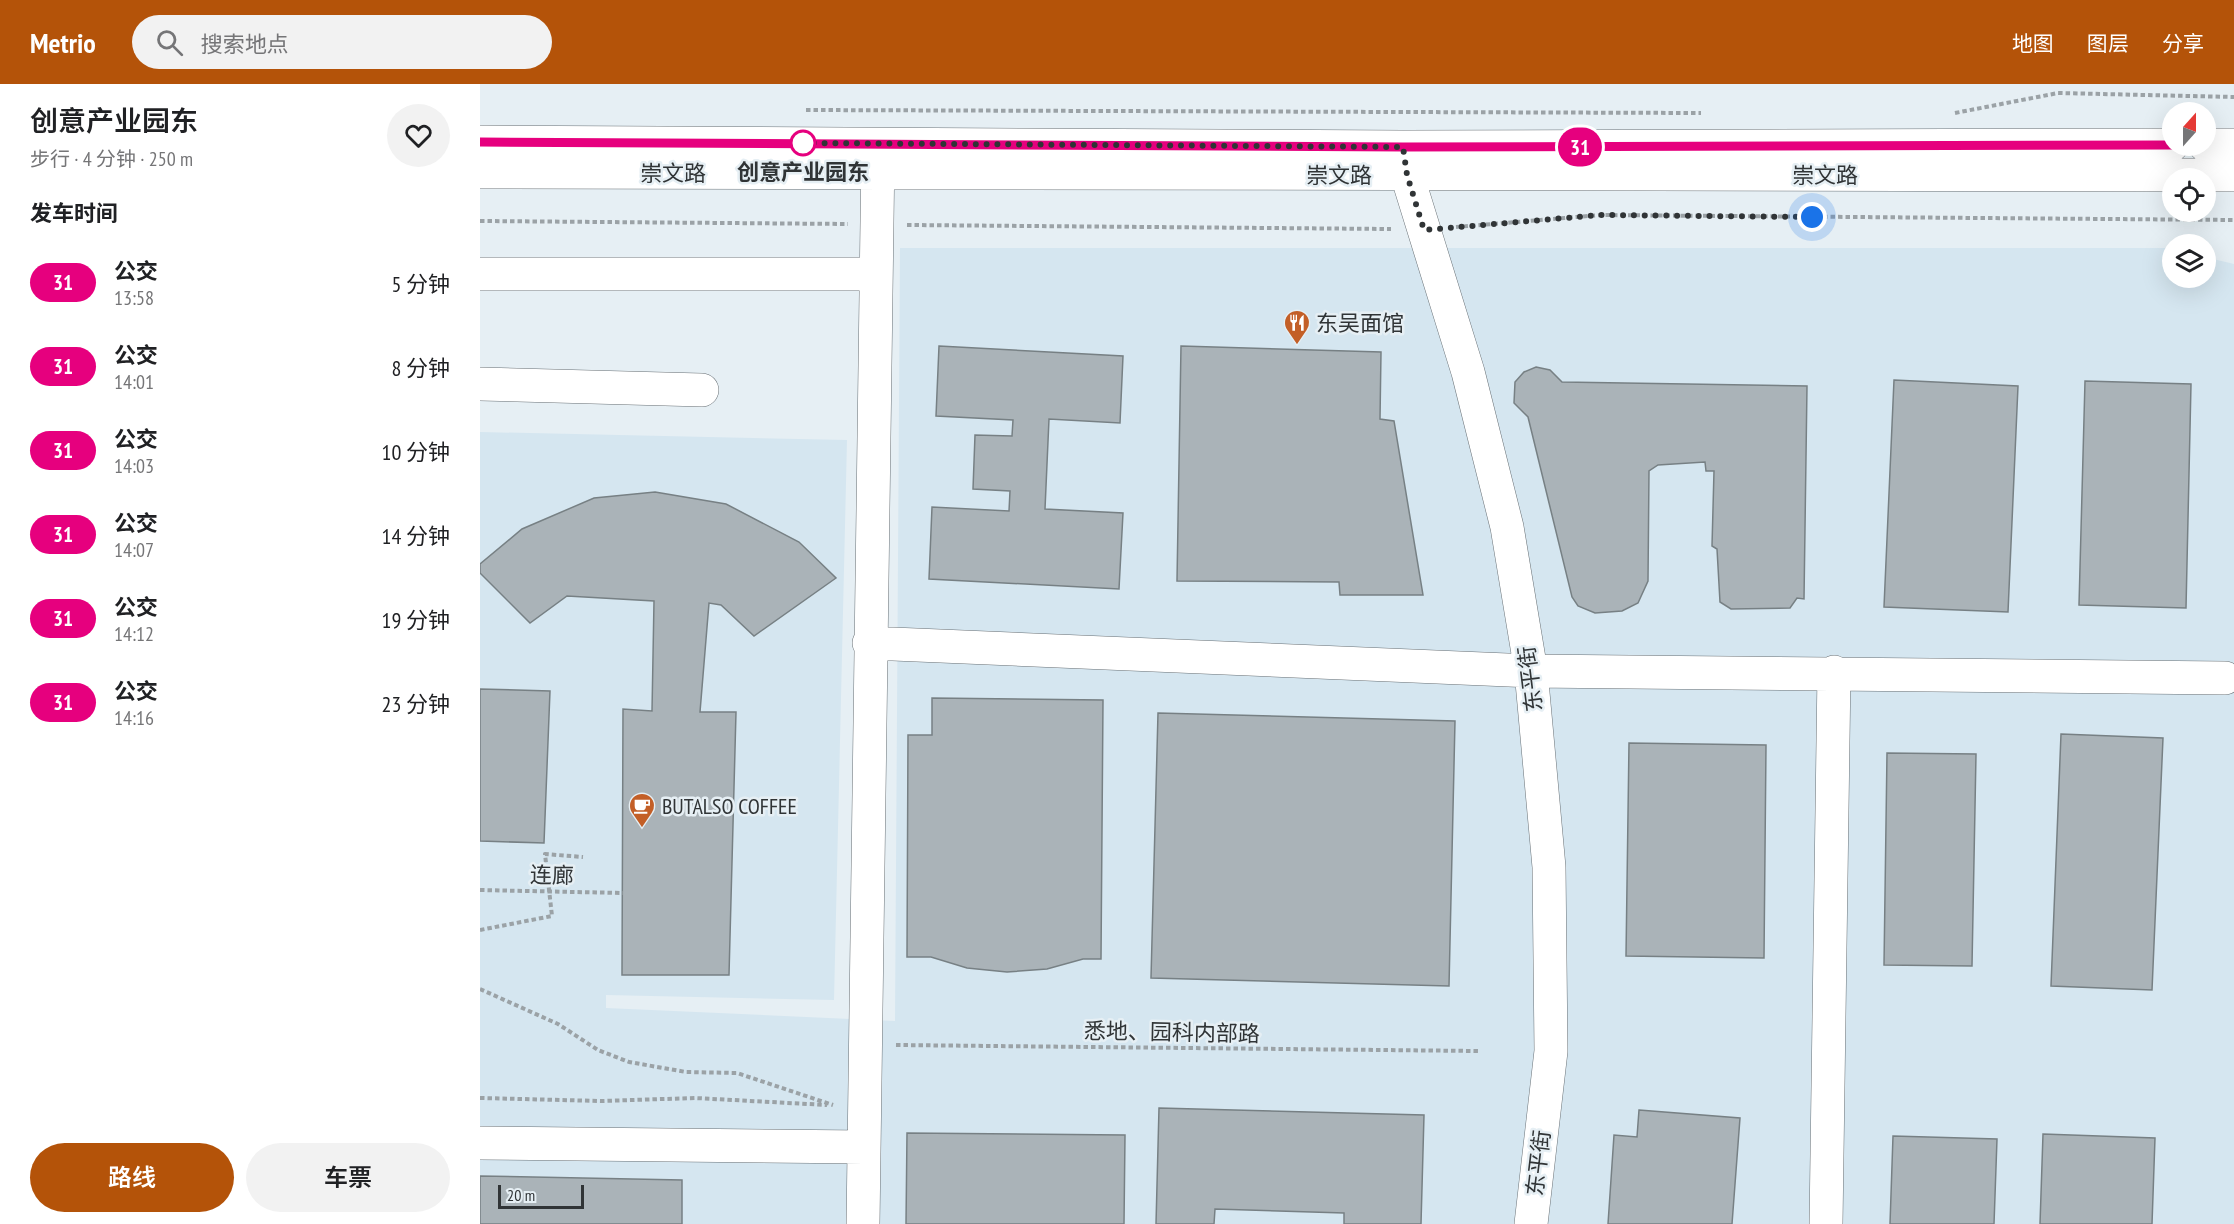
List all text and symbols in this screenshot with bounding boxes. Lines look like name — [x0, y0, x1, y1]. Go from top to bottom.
search box — [132, 15, 552, 69]
text: Metrio — [30, 24, 96, 61]
icon: search — [153, 26, 186, 59]
text: 搜索地点 — [201, 30, 289, 58]
text: 地图 — [2012, 30, 2054, 57]
text: 图层 — [2087, 30, 2129, 57]
text: 分享 — [2162, 30, 2204, 57]
text: 创意产业园东 — [30, 102, 198, 139]
north arrow — [2162, 102, 2216, 156]
map controls — [2162, 102, 2216, 288]
button: heart — [387, 104, 450, 167]
line badge: 31 — [1553, 128, 1607, 166]
marker: 创意产业园东 — [790, 130, 816, 156]
text: 31 — [1570, 134, 1590, 161]
text: 步行 · 4 分钟 · 250 m — [30, 146, 193, 172]
place label: 创意产业园东 — [737, 158, 869, 186]
street label: 崇文路 — [640, 159, 706, 187]
street label: 崇文路 — [1306, 161, 1372, 189]
street label: 崇文路 — [1792, 161, 1858, 189]
button: locate — [2162, 168, 2216, 222]
text: 发车时间 — [30, 199, 118, 227]
your location — [1797, 202, 1827, 232]
button: layers — [2162, 234, 2216, 288]
text: 公交 — [114, 257, 158, 285]
text: 31 — [53, 269, 73, 296]
text: 5 分钟 — [391, 270, 450, 298]
text: 13:58 — [114, 285, 154, 311]
restaurant icon: 东吴面馆 — [1282, 308, 1312, 346]
place label: 东吴面馆 — [1316, 309, 1404, 337]
text: 公交 — [114, 341, 158, 369]
text: 31 — [53, 353, 73, 380]
text: 8 分钟 — [391, 354, 450, 382]
text: 14:01 — [114, 369, 154, 395]
text: 公交 — [114, 425, 158, 453]
text: 31 — [53, 437, 73, 464]
text: 10 分钟 — [382, 438, 450, 466]
text: 14:03 — [114, 453, 154, 479]
text: 公交 — [114, 509, 158, 537]
text: 31 — [53, 521, 73, 548]
text: 14 分钟 — [382, 522, 450, 550]
text: 14:07 — [114, 537, 154, 563]
text: 公交 — [114, 593, 158, 621]
text: 31 — [53, 605, 73, 632]
text: 19 分钟 — [382, 606, 450, 634]
text: 14:12 — [114, 621, 154, 647]
street label: 东平街 — [1512, 645, 1548, 713]
text: 公交 — [114, 677, 158, 705]
text: 31 — [53, 689, 73, 716]
text: 23 分钟 — [382, 690, 450, 718]
text: 14:16 — [114, 705, 154, 731]
cafe icon: BUTALSO COFFEE — [627, 791, 657, 829]
place label: BUTALSO COFFEE — [662, 792, 797, 820]
street label: 连廊 — [530, 861, 574, 889]
street label: 悉地、园科内部路 — [1084, 1016, 1260, 1048]
street label: 东平街 — [1520, 1129, 1556, 1197]
button: 路线 — [30, 1143, 234, 1212]
button: 车票 — [246, 1143, 450, 1212]
scale bar — [498, 1182, 584, 1210]
text: 20 m — [507, 1185, 535, 1205]

